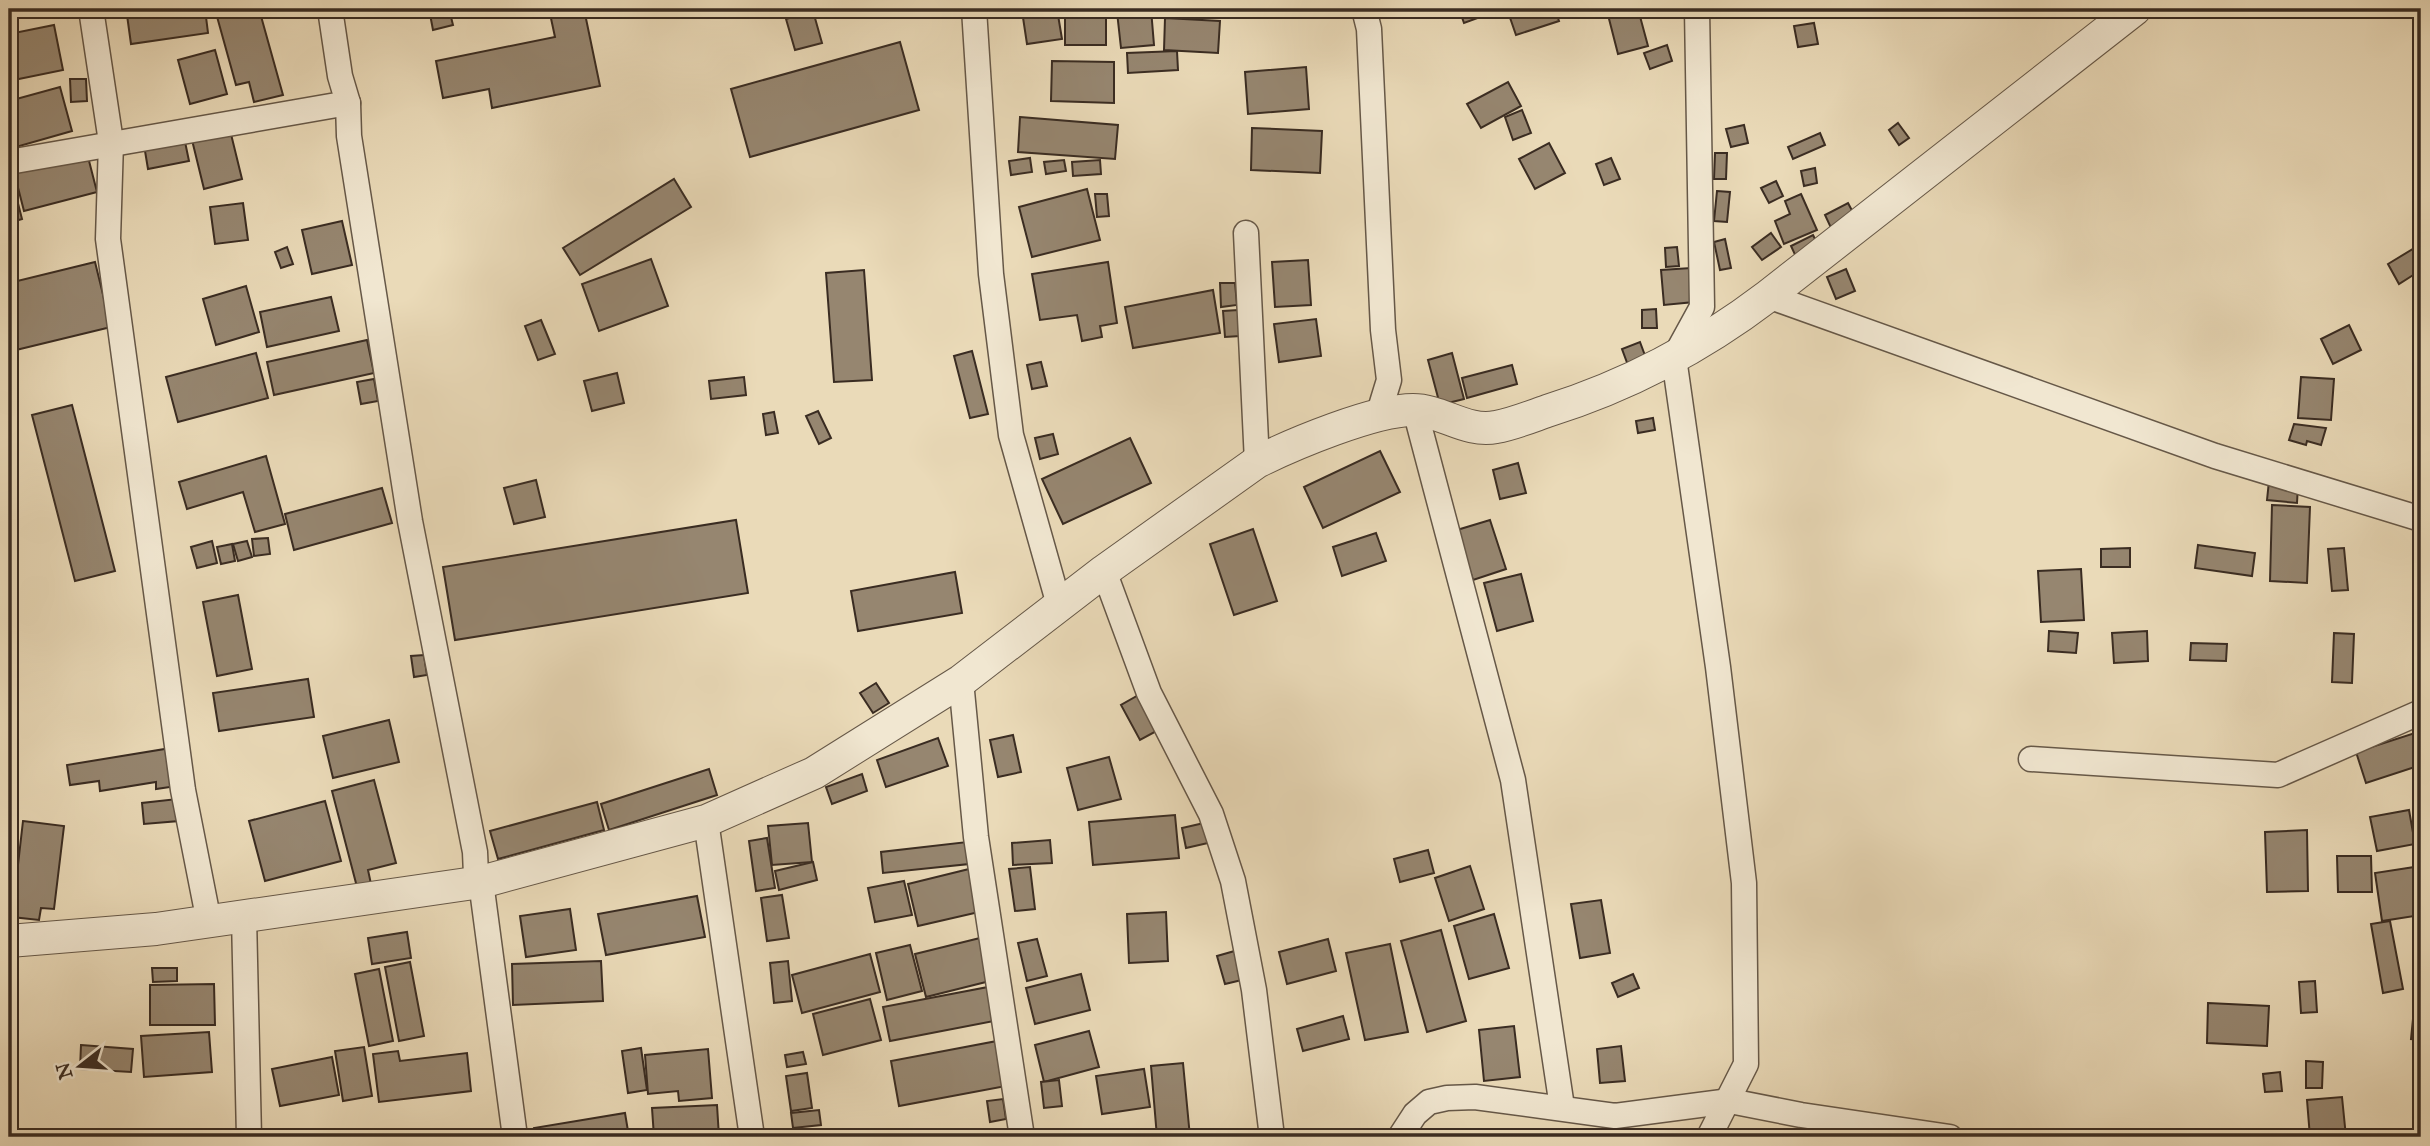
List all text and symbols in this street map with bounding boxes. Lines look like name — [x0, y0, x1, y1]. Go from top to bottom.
north arrow — [46, 1030, 116, 1100]
text: N — [51, 1060, 78, 1082]

